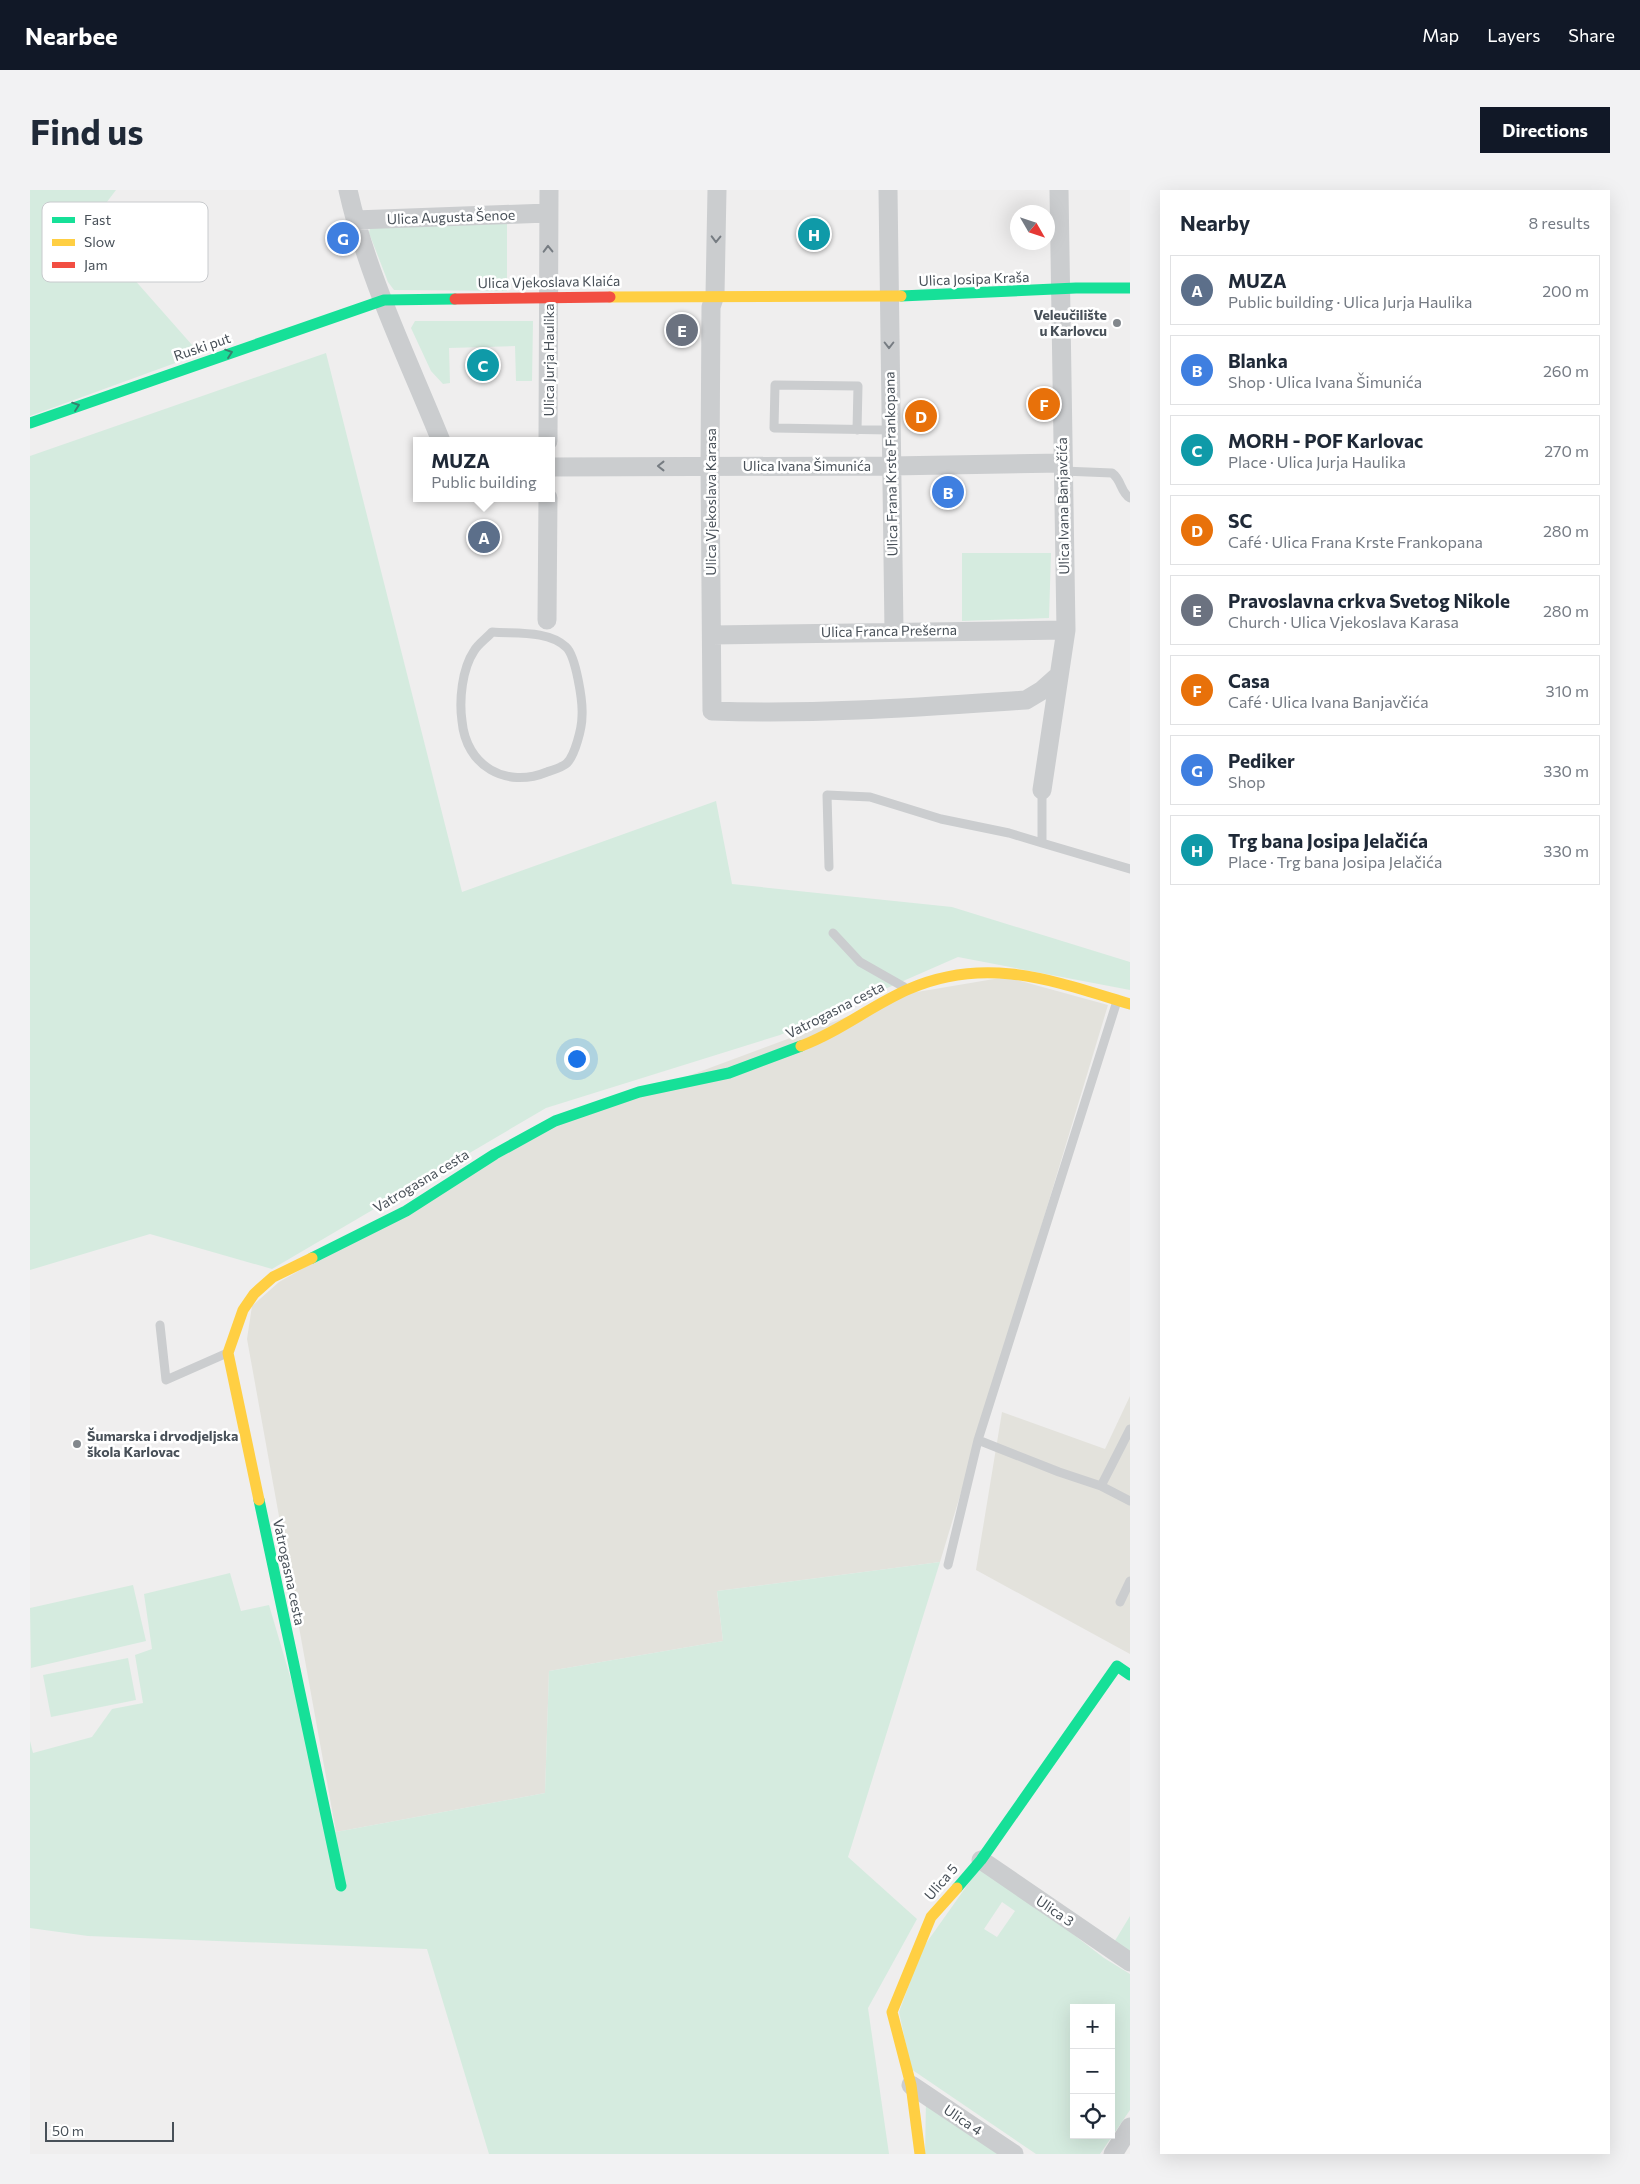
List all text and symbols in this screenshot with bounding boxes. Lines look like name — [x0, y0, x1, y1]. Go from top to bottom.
text: Nearbee — [25, 21, 118, 50]
text: Map — [1422, 24, 1459, 46]
text: Layers — [1487, 24, 1540, 46]
text: Share — [1568, 24, 1615, 46]
button: Directions — [1480, 107, 1610, 153]
text: Find us — [30, 109, 144, 152]
legend — [42, 202, 208, 282]
north arrow — [1010, 205, 1055, 250]
street label: Ulica Augusta Šenoe — [386, 206, 515, 227]
text: Nearby — [1180, 210, 1250, 235]
text: Fast — [84, 211, 111, 228]
text: 8 results — [1529, 213, 1590, 232]
pin: H — [798, 215, 830, 253]
pin: G — [327, 219, 359, 257]
text: Slow — [84, 233, 115, 250]
one-way arrow — [711, 235, 721, 243]
one-way arrow — [543, 244, 554, 252]
text: Jam — [84, 256, 108, 273]
street label: Ulica Josipa Kraša — [918, 268, 1030, 289]
text: MUZA — [1228, 269, 1287, 292]
street label: Ulica Vjekoslava Klaića — [478, 272, 620, 291]
text: A — [1191, 281, 1203, 300]
text: 200 m — [1542, 281, 1589, 300]
text: Public building · Ulica Jurja Haulika — [1228, 292, 1472, 311]
street label: Ulica Jurja Haulika — [540, 303, 557, 417]
place label: Veleučilište u Karlovcu — [1033, 306, 1107, 339]
pin: E — [666, 311, 698, 349]
marker: Veleučilište u Karlovcu — [1111, 317, 1123, 329]
street label: Ruski put — [171, 329, 233, 364]
one-way arrow — [884, 342, 894, 350]
pin: C — [467, 346, 499, 384]
one-way arrow — [225, 349, 233, 359]
text: Blanka — [1228, 349, 1288, 372]
text: B — [1192, 361, 1202, 380]
text: 260 m — [1543, 361, 1589, 380]
street label: Ulica Frana Krste Frankopana — [880, 371, 901, 557]
text: Shop · Ulica Ivana Šimunića — [1228, 372, 1422, 391]
pin: F — [1028, 385, 1060, 423]
pin: D — [905, 397, 937, 435]
one-way arrow — [71, 402, 79, 412]
street label: Ulica Vjekoslava Karasa — [702, 428, 719, 576]
text: MORH - POF Karlovac — [1228, 429, 1423, 452]
popup — [413, 437, 555, 502]
street label: Ulica Ivana Banjavčića — [1053, 437, 1072, 575]
text: C — [1192, 441, 1202, 460]
text: 270 m — [1544, 441, 1589, 460]
text: MUZA — [431, 449, 490, 472]
text: Place · Ulica Jurja Haulika — [1228, 452, 1406, 471]
street label: Ulica Ivana Šimunića — [743, 457, 871, 474]
one-way arrow — [657, 461, 664, 471]
text: Public building — [431, 472, 537, 491]
pin: B — [932, 473, 964, 511]
text: SC — [1228, 509, 1252, 532]
pin: A — [468, 518, 500, 556]
text: D — [1191, 521, 1203, 540]
text: 280 m — [1543, 521, 1589, 540]
text: Café · Ulica Frana Krste Frankopana — [1228, 532, 1483, 551]
text: Pravoslavna crkva Svetog Nikole — [1228, 589, 1510, 612]
text: E — [1192, 601, 1202, 620]
text: 280 m — [1543, 601, 1589, 620]
text: Church · Ulica Vjekoslava Karasa — [1228, 612, 1459, 631]
street label: Ulica Franca Prešerna — [821, 621, 957, 640]
text: Casa — [1228, 669, 1270, 692]
text: F — [1192, 681, 1202, 700]
text: 310 m — [1546, 681, 1589, 700]
text: Café · Ulica Ivana Banjavčića — [1228, 692, 1429, 711]
text: Pediker — [1228, 749, 1295, 772]
text: G — [1191, 761, 1203, 780]
text: 330 m — [1543, 761, 1589, 780]
text: Shop — [1228, 772, 1266, 791]
text: Trg bana Josipa Jelačića — [1228, 829, 1428, 852]
text: H — [1191, 841, 1203, 860]
text: 330 m — [1543, 841, 1589, 860]
text: Place · Trg bana Josipa Jelačića — [1228, 852, 1442, 871]
street label: Vatrogasna cesta — [783, 977, 887, 1042]
your location — [564, 1046, 590, 1072]
street label: Vatrogasna cesta — [370, 1145, 472, 1216]
place label: Šumarska i drvodjeljska škola Karlovac — [87, 1427, 238, 1460]
marker: Šumarska i drvodjeljska škola Karlovac — [71, 1438, 83, 1450]
street label: Vatrogasna cesta — [270, 1517, 309, 1627]
street label: Ulica 5 — [920, 1860, 961, 1903]
street label: Ulica 3 — [1033, 1892, 1078, 1929]
map controls — [1070, 2004, 1115, 2139]
button: + — [1070, 2004, 1115, 2049]
button: − — [1070, 2049, 1115, 2094]
button: locate — [1070, 2094, 1115, 2139]
street label: Ulica 4 — [941, 2101, 986, 2139]
scale bar — [45, 2119, 174, 2142]
text: 50 m — [52, 2122, 84, 2139]

